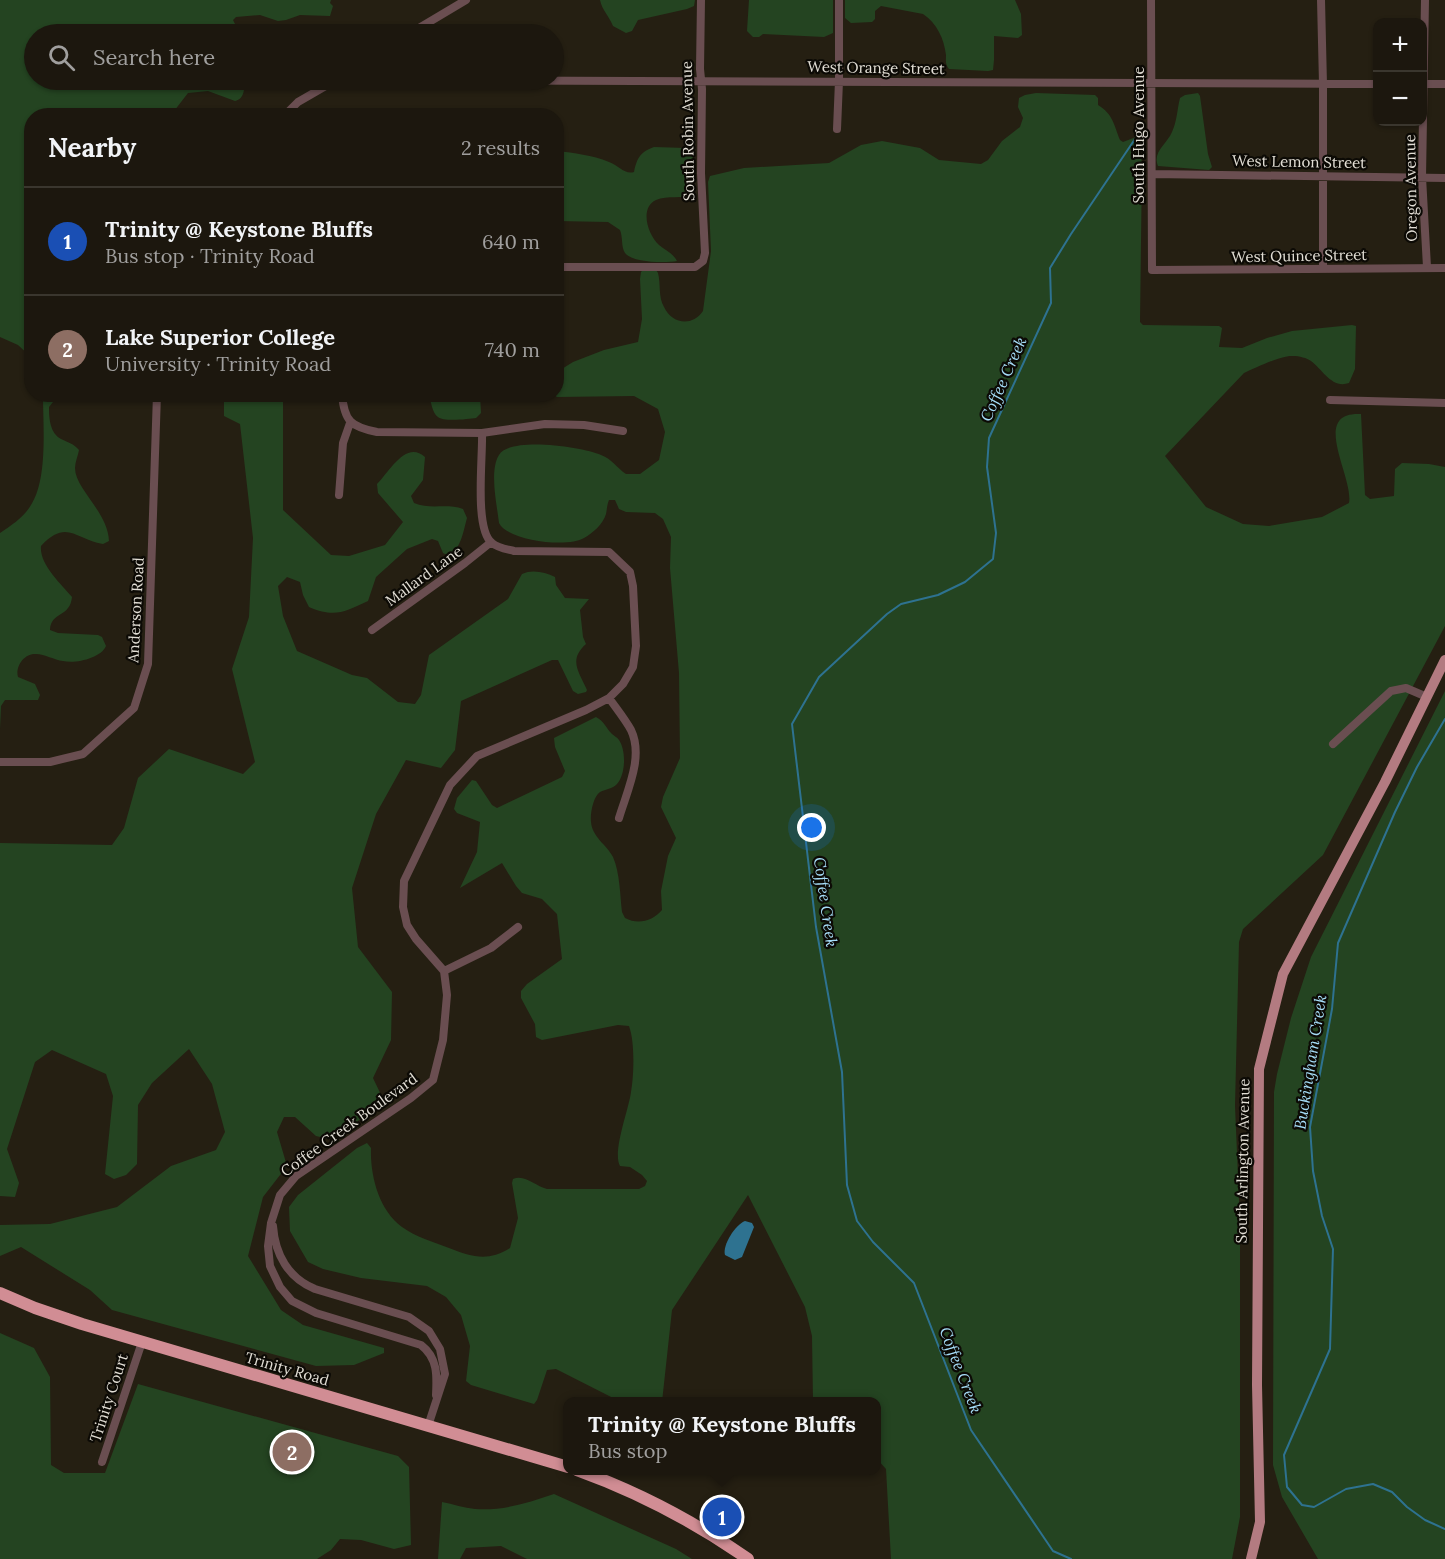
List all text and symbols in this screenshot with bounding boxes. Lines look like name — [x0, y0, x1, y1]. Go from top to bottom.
map controls — [1373, 18, 1427, 126]
button: + — [1373, 18, 1427, 72]
search box — [24, 24, 564, 90]
icon: search — [45, 41, 78, 74]
text: Search here — [93, 43, 215, 71]
street label: West Orange Street — [807, 57, 945, 78]
street label: South Robin Avenue — [677, 61, 698, 201]
street label: South Hugo Avenue — [1129, 66, 1148, 204]
button: − — [1373, 72, 1427, 126]
text: Nearby — [48, 131, 136, 164]
street label: Oregon Avenue — [1400, 134, 1421, 242]
text: 2 results — [461, 135, 540, 160]
street label: West Lemon Street — [1232, 151, 1366, 172]
text: Trinity @ Keystone Bluffs — [105, 215, 373, 243]
text: 1 — [63, 229, 72, 254]
text: 640 m — [482, 229, 540, 254]
text: Bus stop · Trinity Road — [105, 243, 315, 268]
street label: West Quince Street — [1231, 245, 1367, 266]
text: Lake Superior College — [105, 323, 335, 351]
water label: Coffee Creek — [975, 334, 1031, 424]
text: 2 — [62, 337, 73, 362]
text: 740 m — [485, 337, 540, 362]
text: University · Trinity Road — [105, 351, 331, 376]
street label: Mallard Lane — [381, 541, 466, 610]
street label: Anderson Road — [123, 557, 148, 664]
your location — [797, 813, 826, 842]
water label: Coffee Creek — [810, 856, 842, 948]
water label: Buckingham Creek — [1289, 993, 1331, 1131]
street label: Coffee Creek Boulevard — [277, 1069, 421, 1181]
street label: South Arlington Avenue — [1232, 1078, 1253, 1244]
water label: Coffee Creek — [935, 1324, 987, 1416]
street label: Trinity Road — [243, 1348, 331, 1390]
street label: Trinity Court — [85, 1351, 132, 1445]
popup — [563, 1397, 881, 1475]
text: Trinity @ Keystone Bluffs — [588, 1410, 856, 1438]
pin: 2 — [272, 1430, 312, 1474]
text: Bus stop — [588, 1438, 667, 1463]
pin: 1 — [702, 1494, 742, 1540]

